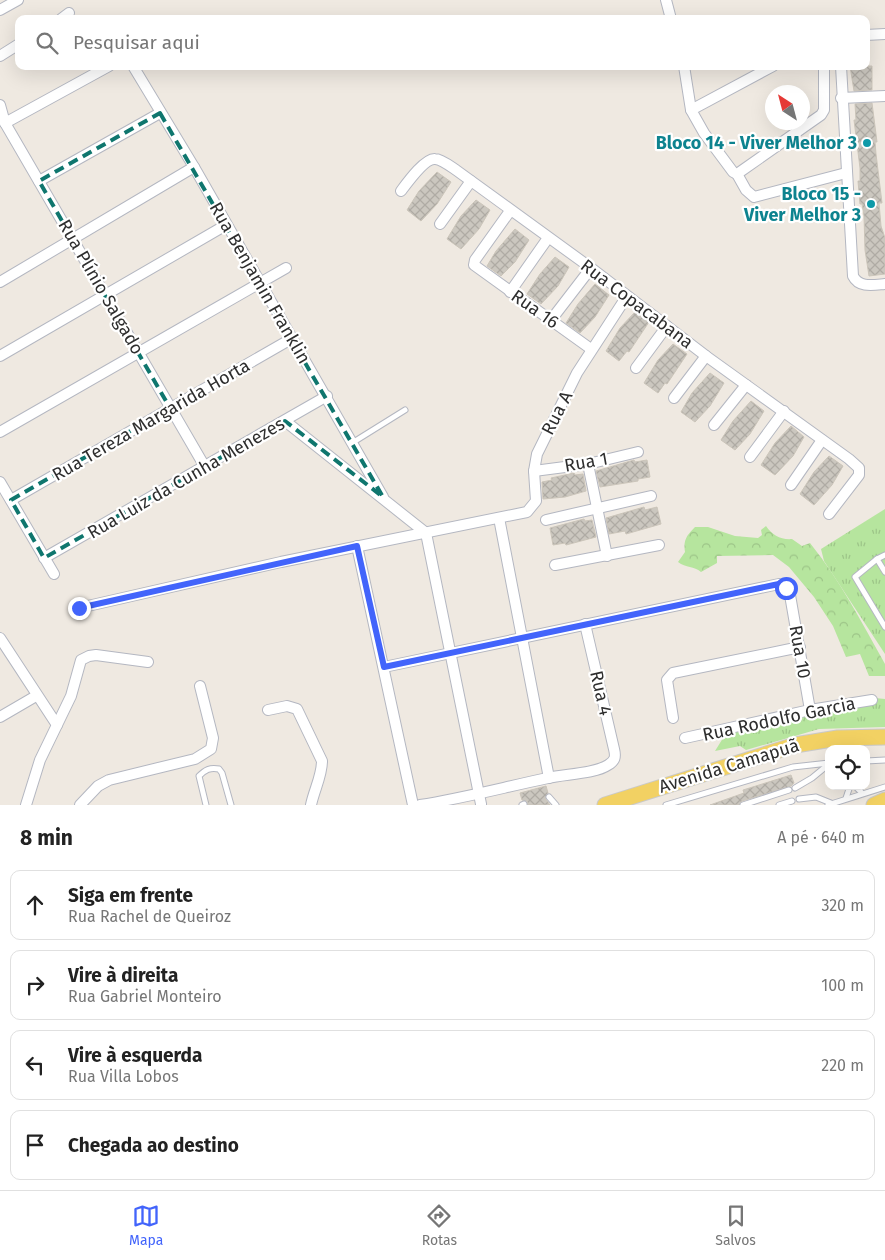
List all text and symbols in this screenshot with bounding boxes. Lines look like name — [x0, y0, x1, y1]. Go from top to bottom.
search box — [15, 15, 870, 70]
icon: search — [33, 29, 61, 57]
text: Pesquisar aqui — [73, 31, 200, 54]
north arrow — [765, 85, 810, 130]
place label: Bloco 14 - Viver Melhor 3 — [656, 132, 857, 154]
marker: Bloco 14 - Viver Melhor 3 — [861, 137, 873, 149]
place label: Bloco 15 - Viver Melhor 3 — [743, 183, 861, 226]
street label: Rua Benjamin Franklin — [205, 198, 315, 368]
marker: Bloco 15 - Viver Melhor 3 — [865, 198, 877, 210]
street label: Rua Plínio Salgado — [53, 216, 149, 358]
street label: Rua Copacabana — [576, 254, 698, 354]
street label: Rua 16 — [507, 285, 563, 333]
street label: Rua Tereza Margarida Horta — [48, 354, 254, 486]
street label: Rua A — [537, 387, 578, 439]
street label: Rua Luiz da Cunha Menezes — [83, 412, 289, 544]
street label: Rua 1 — [563, 447, 609, 477]
route start — [775, 577, 798, 600]
route end — [68, 597, 91, 620]
street label: Rua 10 — [784, 624, 816, 680]
street label: Rua 4 — [585, 668, 617, 718]
street label: Rua Rodolfo Garcia — [701, 692, 857, 746]
street label: Avenida Camapuã — [656, 734, 802, 798]
map controls — [825, 745, 870, 790]
button: locate — [825, 745, 870, 790]
text: 8 min — [20, 825, 73, 851]
text: A pé · 640 m — [777, 828, 865, 847]
text: Siga em frente — [68, 884, 193, 907]
icon: ahead — [21, 891, 49, 919]
text: 320 m — [821, 896, 864, 915]
text: Rua Rachel de Queiroz — [68, 907, 231, 926]
text: Vire à direita — [68, 964, 178, 987]
icon: right — [21, 971, 49, 999]
text: 100 m — [821, 976, 864, 995]
text: Rua Gabriel Monteiro — [68, 987, 222, 1006]
text: Vire à esquerda — [68, 1044, 202, 1067]
icon: left — [21, 1051, 49, 1079]
text: 220 m — [821, 1056, 864, 1075]
text: Rua Villa Lobos — [68, 1067, 179, 1086]
icon: arrive — [21, 1131, 49, 1159]
text: Chegada ao destino — [68, 1134, 239, 1157]
tab: Mapa — [129, 1202, 163, 1249]
tab: Rotas — [422, 1202, 457, 1249]
tab: Salvos — [715, 1202, 756, 1249]

